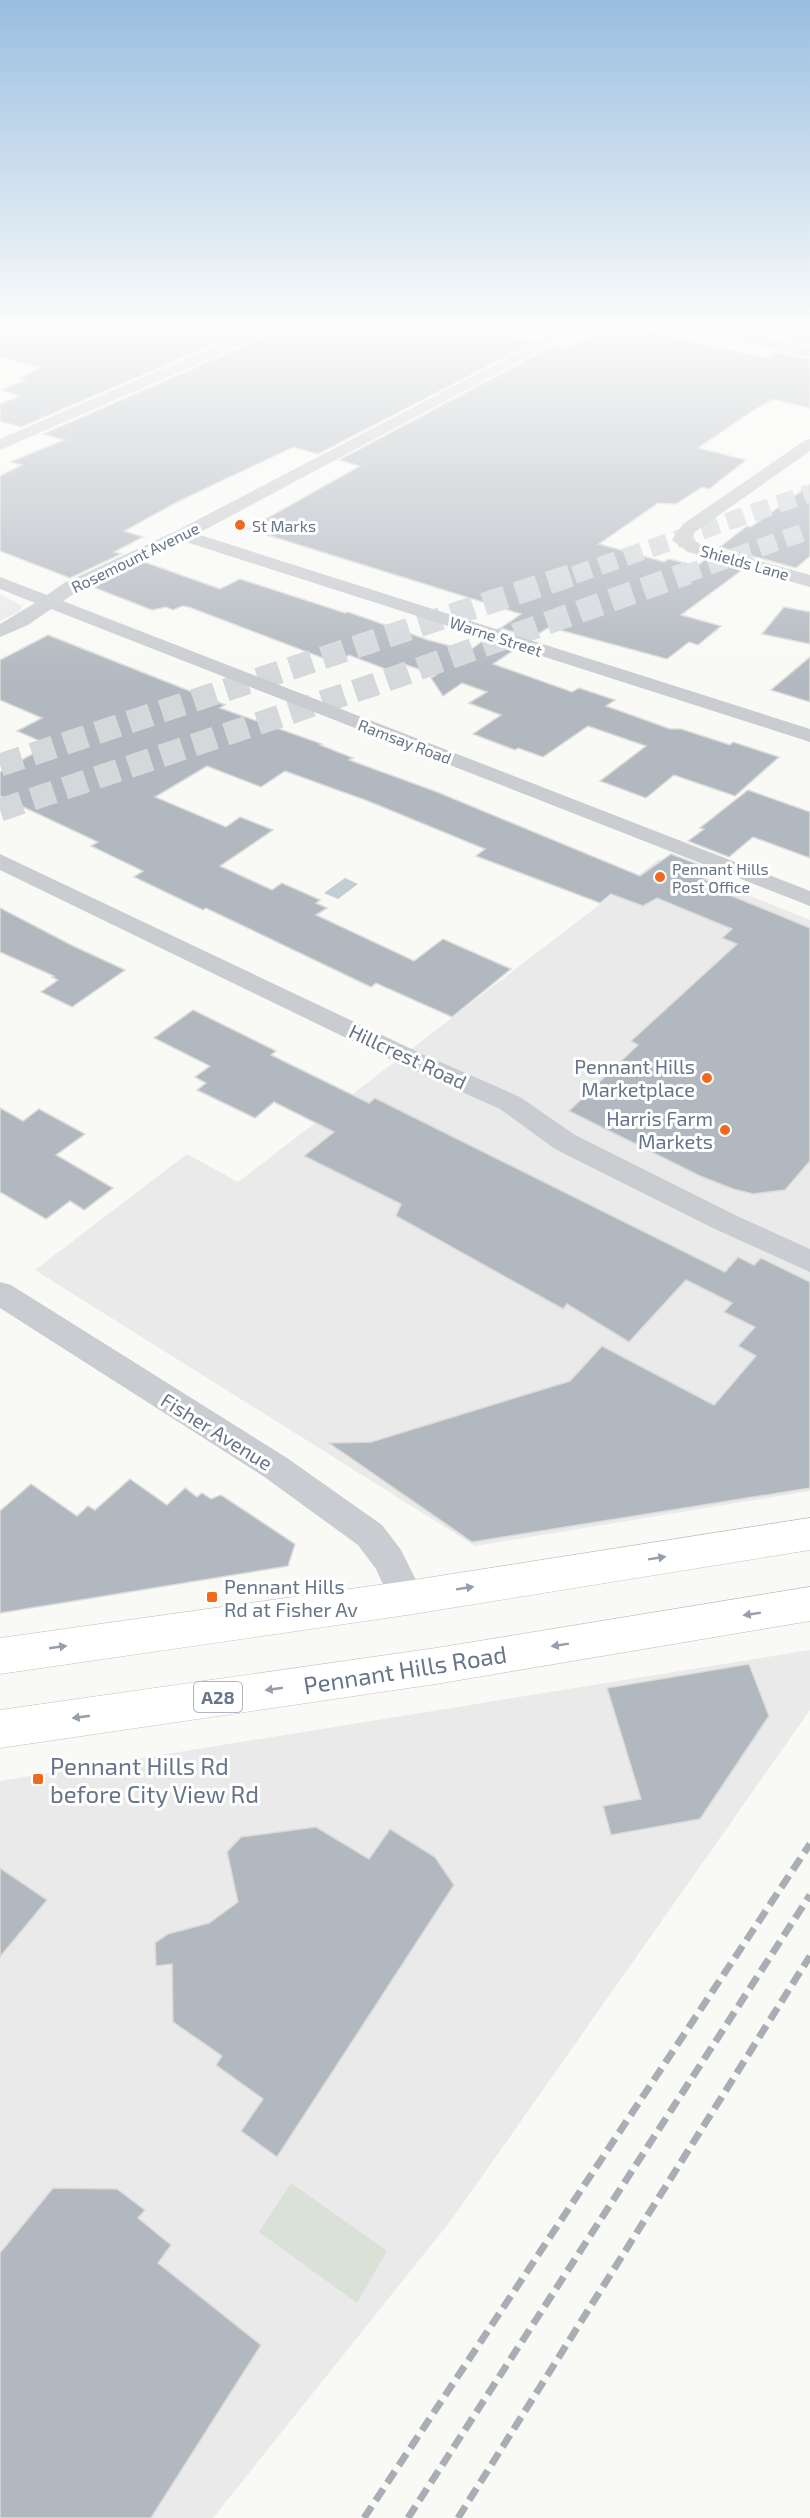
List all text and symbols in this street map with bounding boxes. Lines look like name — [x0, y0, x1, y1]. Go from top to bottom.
place label: St Marks — [252, 516, 316, 535]
street label: Rosemount Avenue — [68, 518, 202, 596]
marker: St Marks — [233, 518, 247, 532]
street label: Shields Lane — [698, 540, 792, 584]
street label: Warne Street — [447, 612, 545, 660]
street label: Ramsay Road — [356, 715, 454, 767]
place label: Pennant Hills Post Office — [672, 859, 769, 896]
marker: Pennant Hills Post Office — [653, 870, 667, 884]
street label: Hillcrest Road — [345, 1018, 471, 1094]
place label: Pennant Hills Marketplace — [574, 1054, 695, 1101]
marker: Pennant Hills Marketplace — [700, 1071, 714, 1085]
place label: Harris Farm Markets — [606, 1106, 713, 1153]
marker: Harris Farm Markets — [718, 1123, 732, 1137]
street label: Fisher Avenue — [157, 1387, 277, 1475]
one-way arrow — [648, 1553, 667, 1562]
place label: Pennant Hills Rd at Fisher Av — [224, 1574, 358, 1621]
one-way arrow — [455, 1584, 474, 1593]
marker: Pennant Hills Rd at Fisher Av — [205, 1590, 219, 1604]
one-way arrow — [743, 1609, 762, 1618]
street label: Pennant Hills Road — [301, 1639, 509, 1699]
one-way arrow — [550, 1641, 569, 1650]
one-way arrow — [49, 1643, 68, 1652]
road number: A28 — [194, 1682, 242, 1712]
one-way arrow — [265, 1685, 284, 1694]
one-way arrow — [72, 1713, 91, 1722]
place label: Pennant Hills Rd before City View Rd — [50, 1751, 259, 1808]
marker: Pennant Hills Rd before City View Rd — [31, 1772, 45, 1786]

